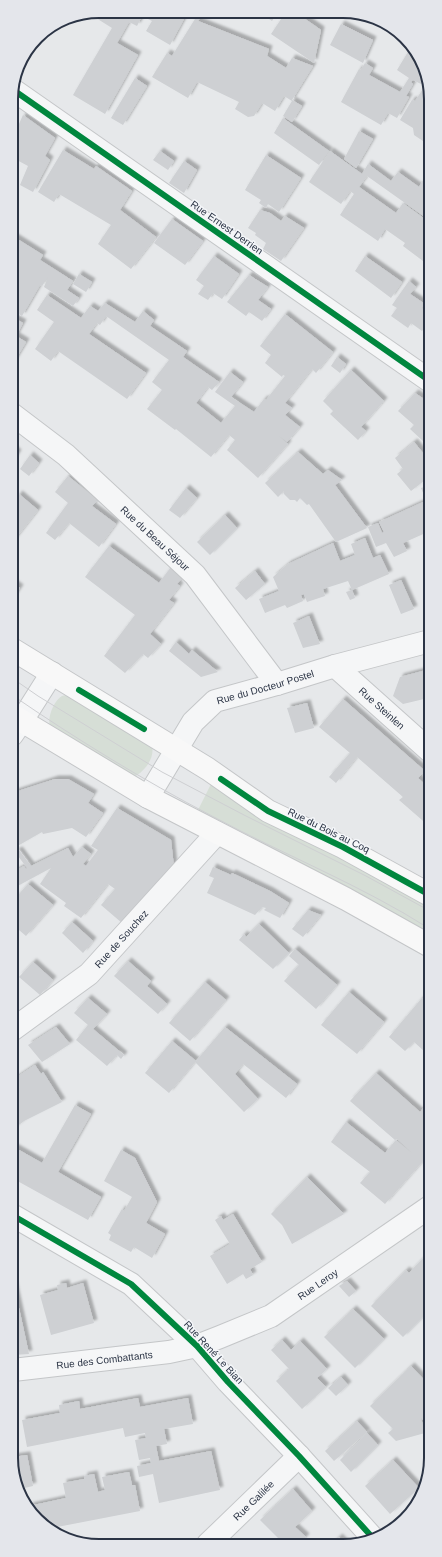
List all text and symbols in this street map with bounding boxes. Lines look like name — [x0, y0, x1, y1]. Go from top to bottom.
street label: Rue Ernest Derrien — [189, 198, 265, 256]
street label: Rue du Beau Séjour — [118, 504, 192, 574]
street label: Rue du Docteur Postel — [215, 668, 315, 706]
street label: Rue Steinlen — [357, 685, 407, 732]
street label: Rue du Bois au Coq — [286, 806, 371, 855]
street label: Rue de Souchez — [93, 908, 150, 970]
street label: Rue Leroy — [296, 1267, 340, 1302]
street label: Rue René Le Bian — [182, 1319, 246, 1386]
street label: Rue des Combattants — [56, 1349, 153, 1371]
street label: Rue Galilée — [231, 1478, 277, 1523]

